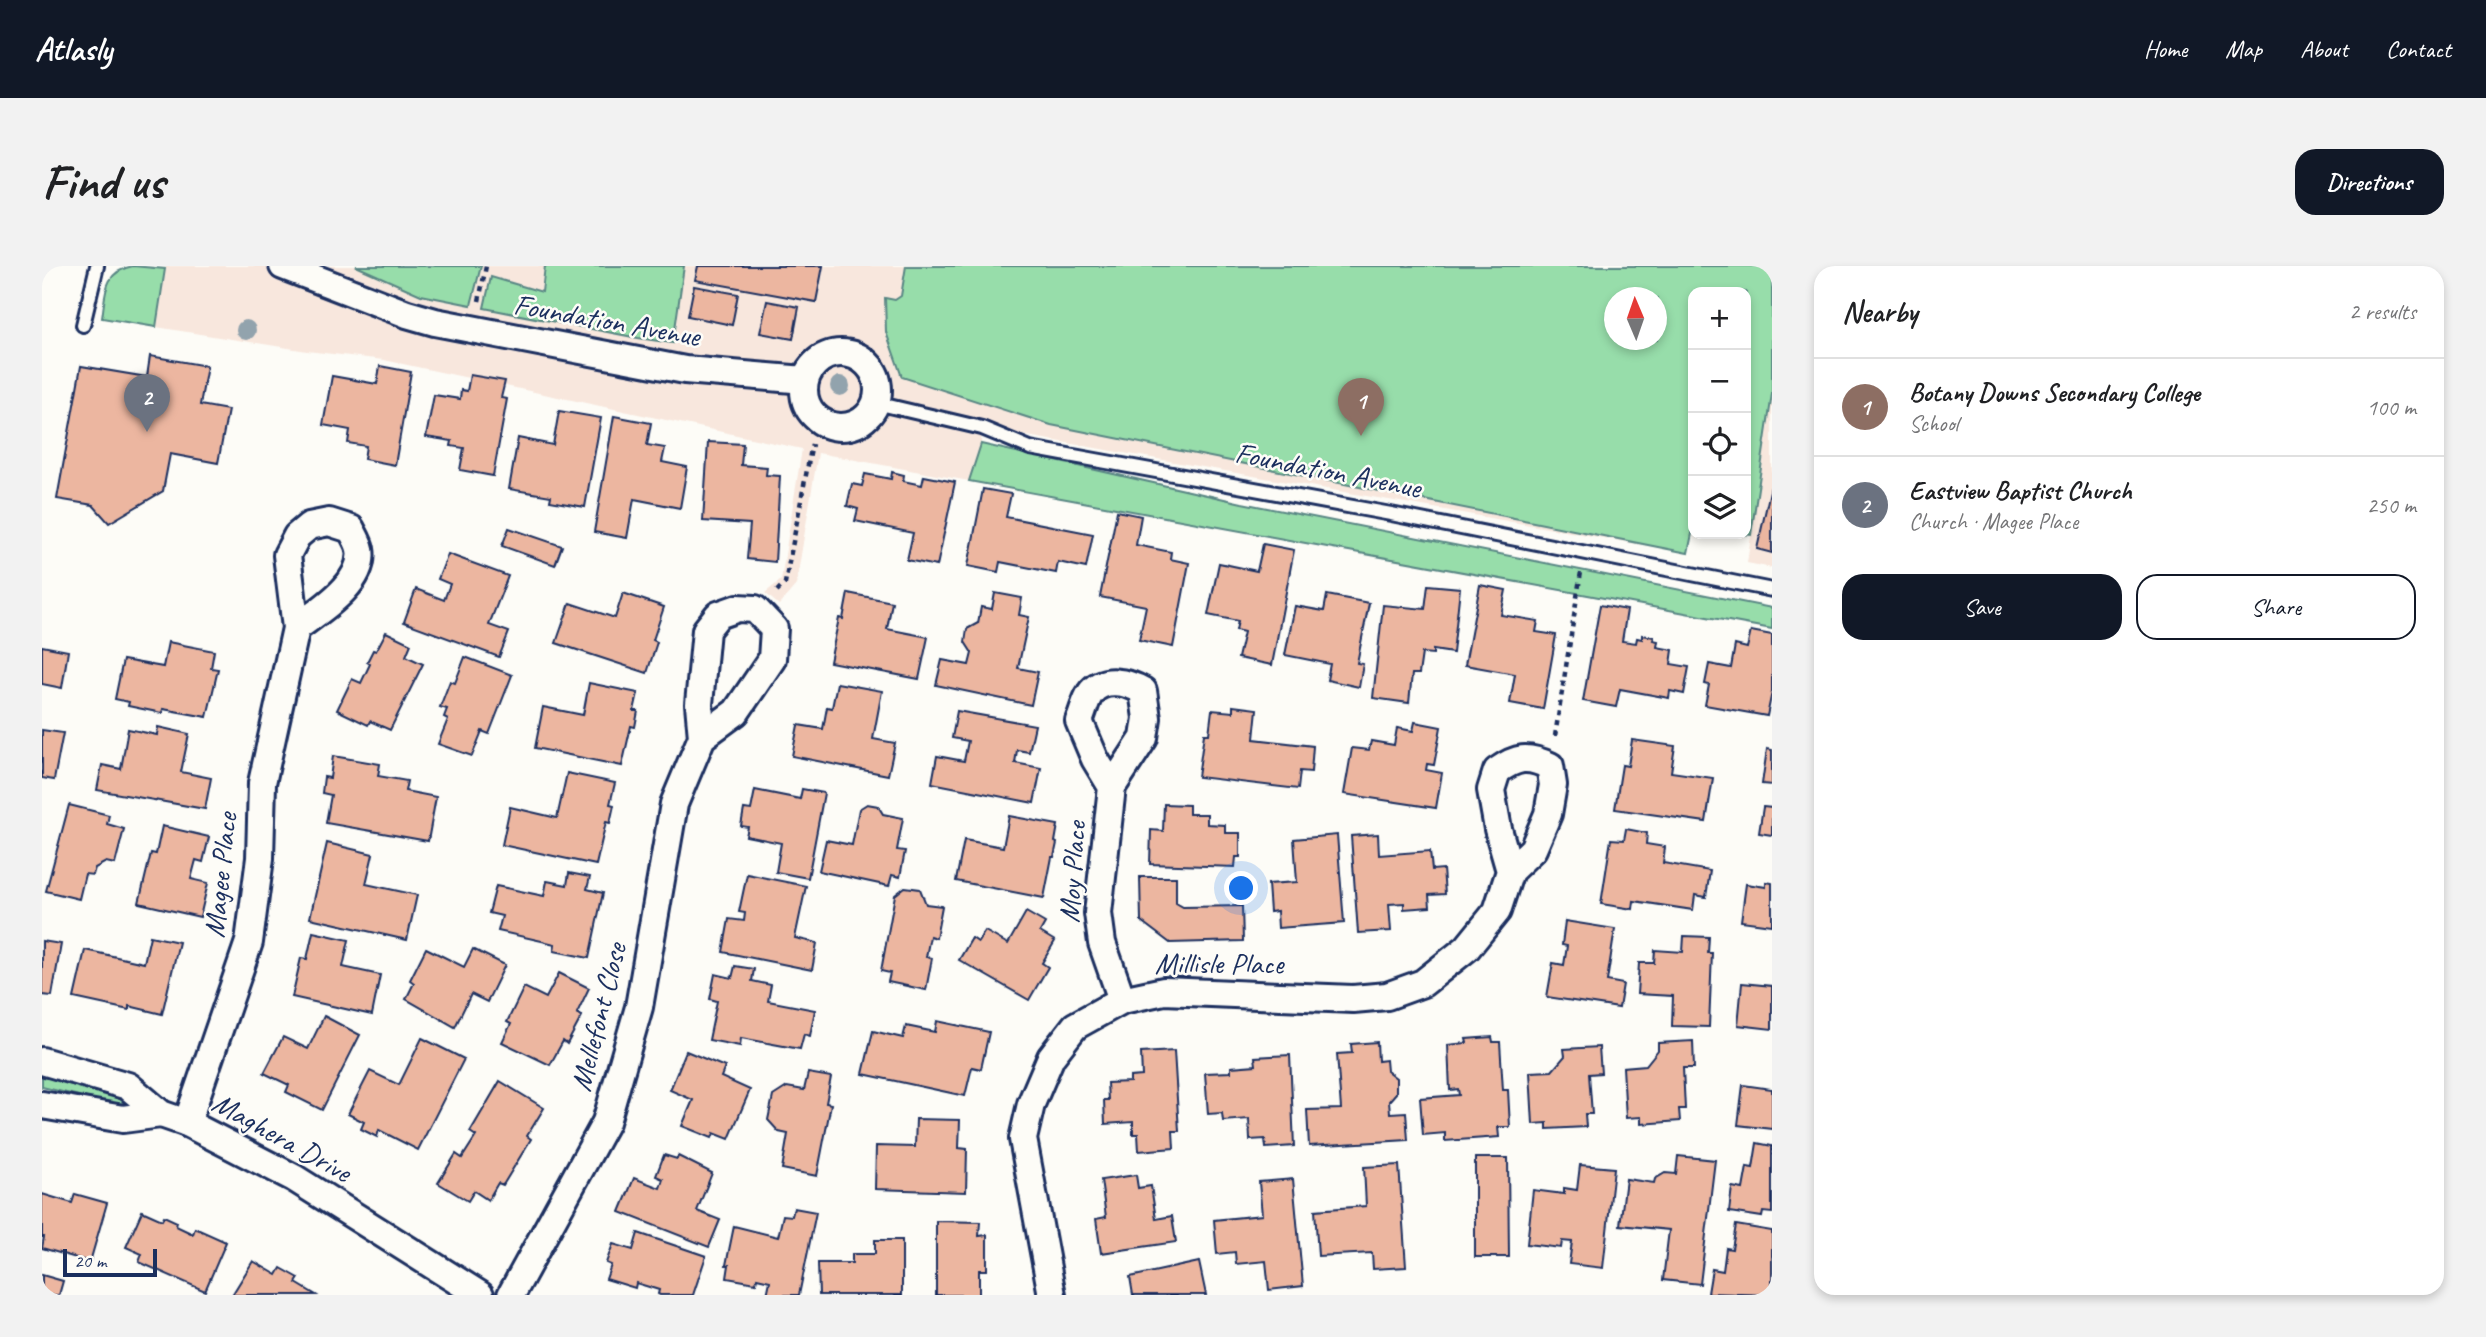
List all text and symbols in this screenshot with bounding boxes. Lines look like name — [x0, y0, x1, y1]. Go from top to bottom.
text: Atlasly — [35, 28, 112, 70]
text: Home — [2144, 34, 2187, 64]
text: Map — [2225, 34, 2262, 64]
text: About — [2300, 34, 2348, 64]
text: Contact — [2386, 34, 2451, 64]
button: Directions — [2295, 149, 2444, 215]
text: Find us — [42, 151, 164, 213]
street label: Foundation Avenue — [511, 285, 705, 355]
north arrow — [1604, 287, 1667, 350]
map controls — [1688, 287, 1751, 539]
button: + — [1688, 287, 1751, 350]
text: Nearby — [1842, 293, 1918, 331]
text: 2 results — [2349, 297, 2416, 326]
button: − — [1688, 350, 1751, 413]
pin: 2 — [124, 374, 170, 432]
text: Botany Downs Secondary College — [1909, 376, 2200, 409]
pin: 1 — [1338, 378, 1384, 436]
text: 1 — [1860, 393, 1870, 422]
text: 100 m — [2367, 393, 2416, 422]
text: School — [1909, 409, 1958, 438]
button: locate — [1688, 413, 1751, 476]
street label: Foundation Avenue — [1232, 433, 1426, 507]
text: Eastview Baptist Church — [1909, 474, 2132, 507]
button: layers — [1688, 476, 1751, 539]
text: 2 — [1860, 491, 1870, 520]
text: 250 m — [2367, 491, 2416, 520]
text: Church · Magee Place — [1909, 507, 2078, 536]
button: Save — [1842, 574, 2122, 640]
button: Share — [2136, 574, 2416, 640]
street label: Magee Place — [195, 808, 246, 939]
street label: Moy Place — [1050, 818, 1095, 924]
your location — [1224, 871, 1258, 905]
street label: Mellefont Close — [561, 937, 635, 1095]
street label: Millisle Place — [1155, 944, 1286, 982]
street label: Maghera Drive — [206, 1083, 360, 1192]
scale bar — [63, 1246, 158, 1278]
text: 20 m — [74, 1249, 106, 1273]

